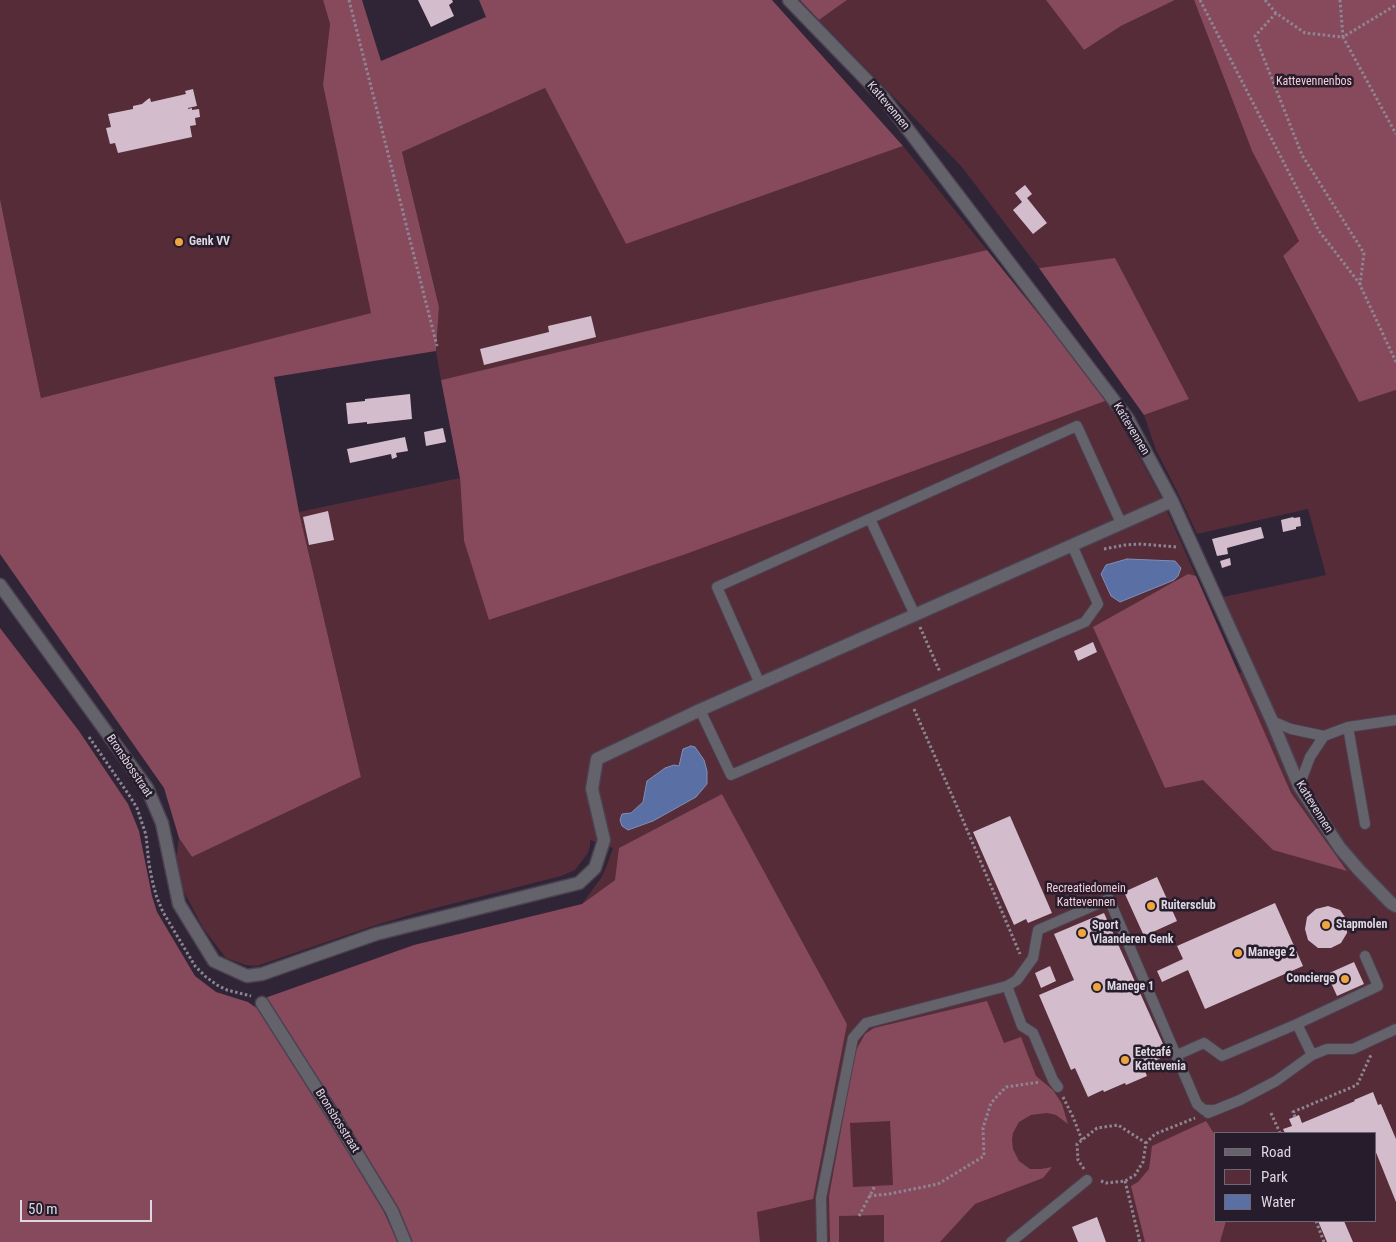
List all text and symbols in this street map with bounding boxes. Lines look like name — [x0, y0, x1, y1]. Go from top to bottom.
park label: Kattevennenbos — [1276, 75, 1352, 89]
street label: Kattevennen — [864, 79, 912, 133]
place label: Genk VV — [189, 235, 230, 249]
marker: Genk VV — [173, 236, 185, 248]
street label: Kattevennen — [1110, 400, 1152, 458]
street label: Bronsbosstraat — [103, 732, 155, 800]
street label: Kattevennen — [1292, 778, 1336, 836]
park label: Recreatiedomein Kattevennen — [1046, 882, 1126, 910]
place label: Ruitersclub — [1161, 899, 1216, 913]
marker: Ruitersclub — [1145, 900, 1157, 912]
place label: Stapmolen — [1336, 918, 1387, 932]
place label: Sport Vlaanderen Genk — [1092, 919, 1174, 947]
marker: Stapmolen — [1320, 919, 1332, 931]
marker: Sport Vlaanderen Genk — [1076, 927, 1088, 939]
place label: Manege 2 — [1248, 946, 1295, 960]
marker: Manege 2 — [1232, 947, 1244, 959]
place label: Concierge — [1286, 972, 1335, 986]
marker: Concierge — [1339, 973, 1351, 985]
place label: Manege 1 — [1107, 980, 1154, 994]
marker: Manege 1 — [1091, 981, 1103, 993]
place label: Eetcafé Kattevenia — [1135, 1046, 1186, 1074]
marker: Eetcafé Kattevenia — [1119, 1054, 1131, 1066]
street label: Bronsbosstraat — [312, 1087, 362, 1155]
legend — [1214, 1132, 1376, 1222]
text: Road — [1261, 1143, 1291, 1161]
text: Park — [1261, 1168, 1288, 1186]
scale bar — [22, 1190, 155, 1222]
text: Water — [1261, 1193, 1295, 1211]
text: 50 m — [28, 1200, 58, 1218]

